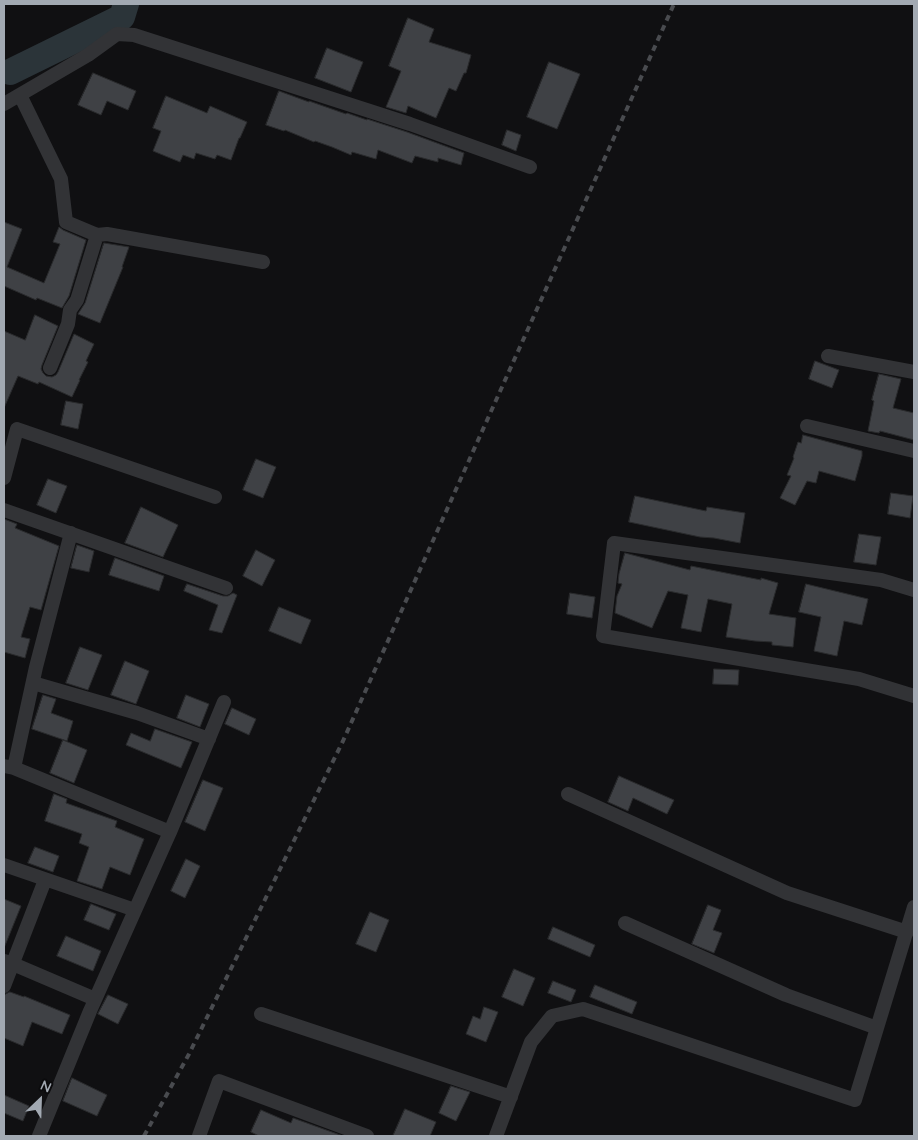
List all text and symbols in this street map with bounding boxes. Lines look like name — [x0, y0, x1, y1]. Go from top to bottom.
north arrow — [15, 1075, 65, 1125]
text: N — [38, 1076, 54, 1097]

